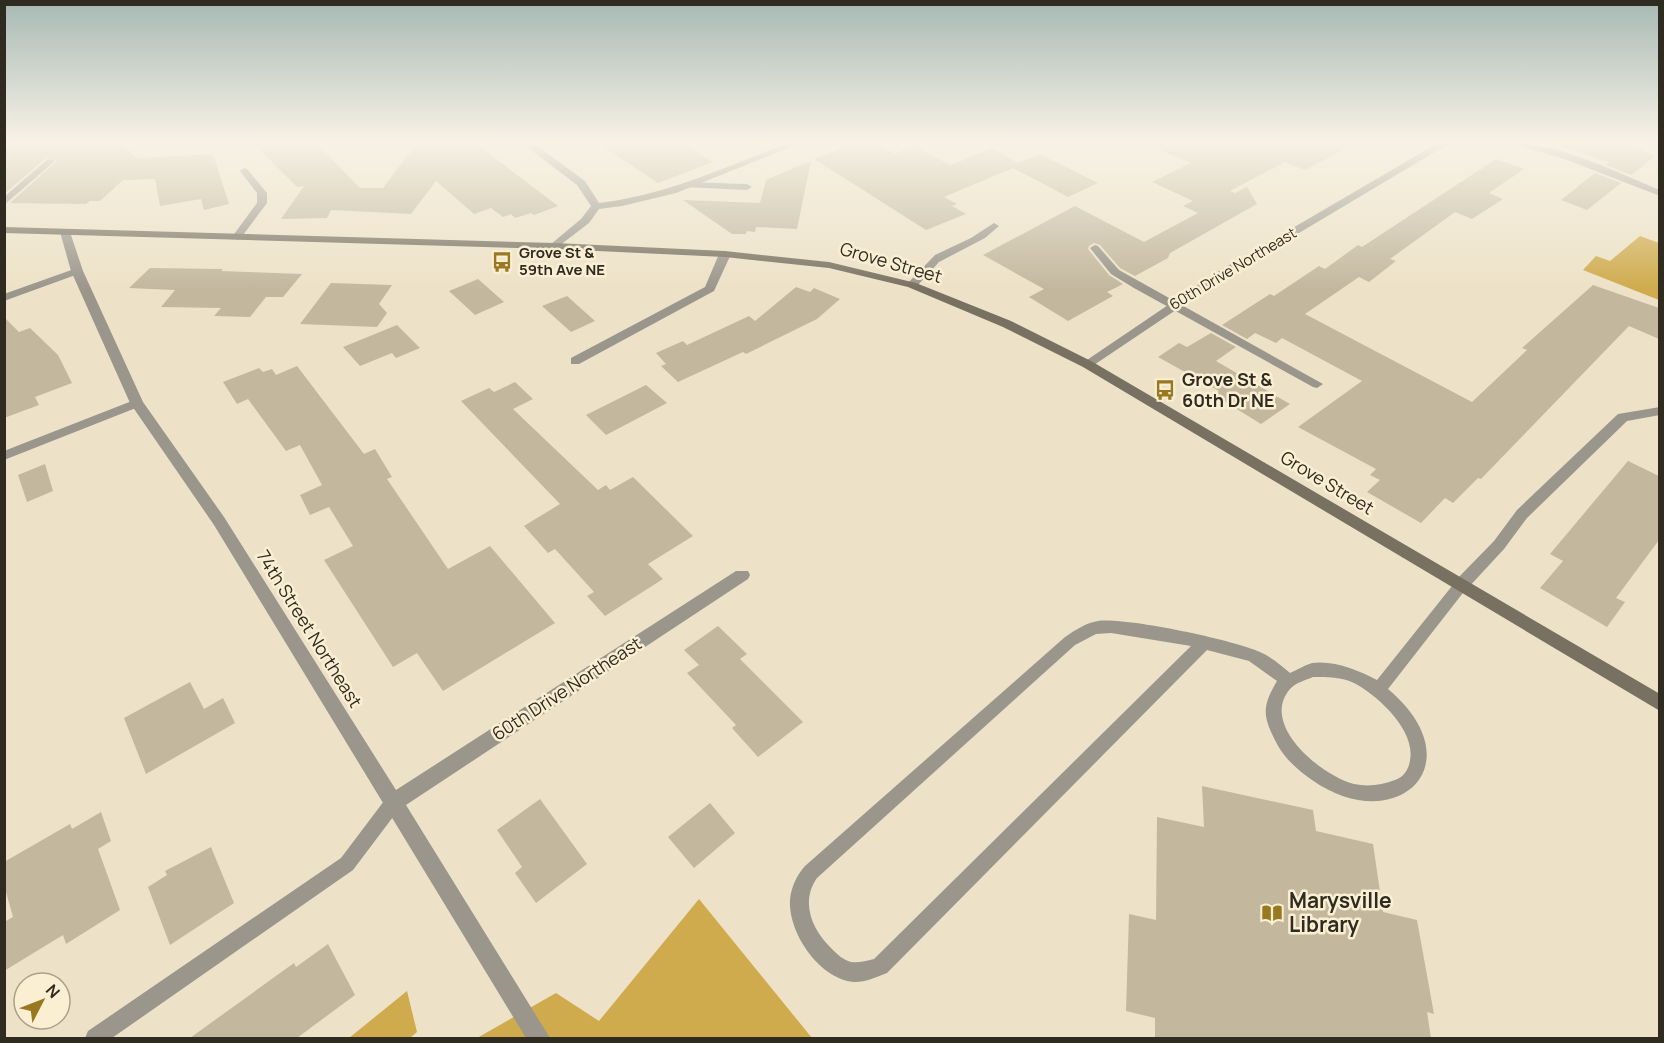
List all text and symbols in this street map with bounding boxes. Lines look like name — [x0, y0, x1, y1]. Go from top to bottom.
street label: 60th Drive Northeast — [1165, 222, 1300, 315]
street label: Grove Street — [837, 236, 945, 288]
place label: Grove St & 59th Ave NE — [519, 242, 605, 280]
bus stop icon: Grove St & 59th Ave NE — [490, 250, 514, 274]
place label: Grove St & 60th Dr NE — [1182, 367, 1275, 412]
bus stop icon: Grove St & 60th Dr NE — [1153, 378, 1177, 402]
street label: Grove Street — [1276, 445, 1379, 519]
street label: 74th Street Northeast — [252, 545, 368, 712]
street label: 60th Drive Northeast — [487, 631, 646, 746]
place label: Marysville Library — [1289, 886, 1392, 938]
library icon: Marysville Library — [1260, 901, 1284, 925]
north arrow — [12, 971, 72, 1031]
text: N — [41, 979, 65, 1003]

